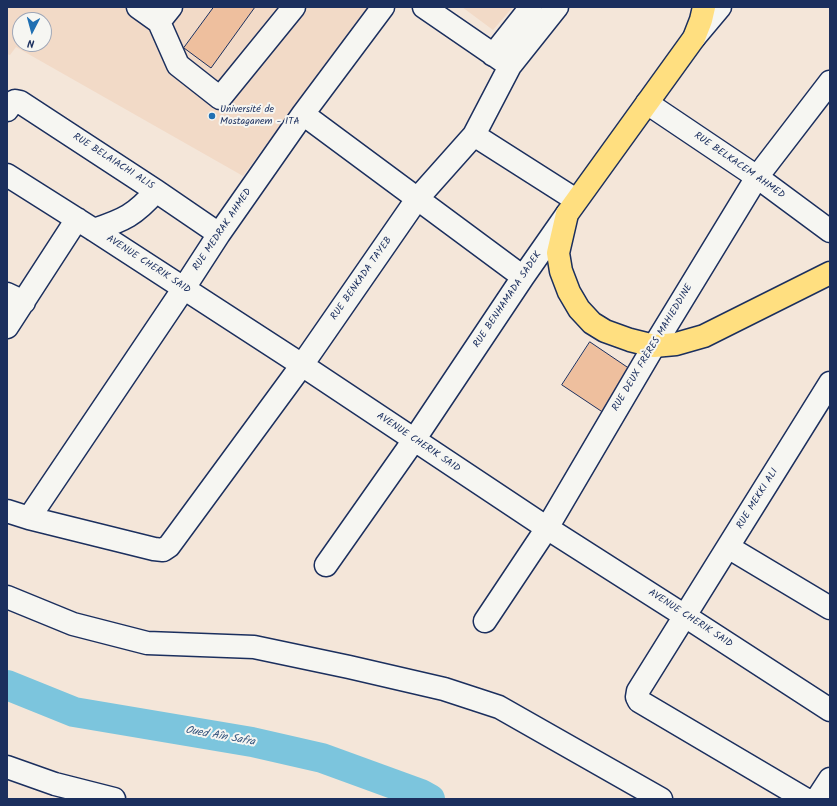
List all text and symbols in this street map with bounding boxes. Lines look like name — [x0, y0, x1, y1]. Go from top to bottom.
north arrow — [12, 12, 52, 52]
text: N — [26, 34, 35, 52]
place label: Université de Mostaganem - ITA — [220, 104, 300, 128]
marker: Université de Mostaganem - ITA — [207, 111, 217, 121]
street label: RUE BELKACEM AHMED — [691, 130, 787, 202]
street label: RUE BELAIACHI ALIS — [70, 131, 156, 193]
street label: RUE MEDRAK AHMED — [191, 187, 255, 273]
street label: AVENUE CHERIK SAID — [104, 233, 192, 297]
street label: RUE BENKADA TAYEB — [329, 235, 395, 323]
street label: RUE BENHAMADA SADEK — [471, 250, 545, 350]
street label: RUE DEUX FRÈRES MAHIEDDINE — [610, 282, 696, 414]
street label: AVENUE CHERIK SAID — [374, 411, 462, 475]
street label: RUE MEKKI ALI — [735, 467, 781, 531]
street label: AVENUE CHERIK SAID — [646, 587, 734, 651]
water label: Oued Aîn Safra — [184, 724, 256, 750]

